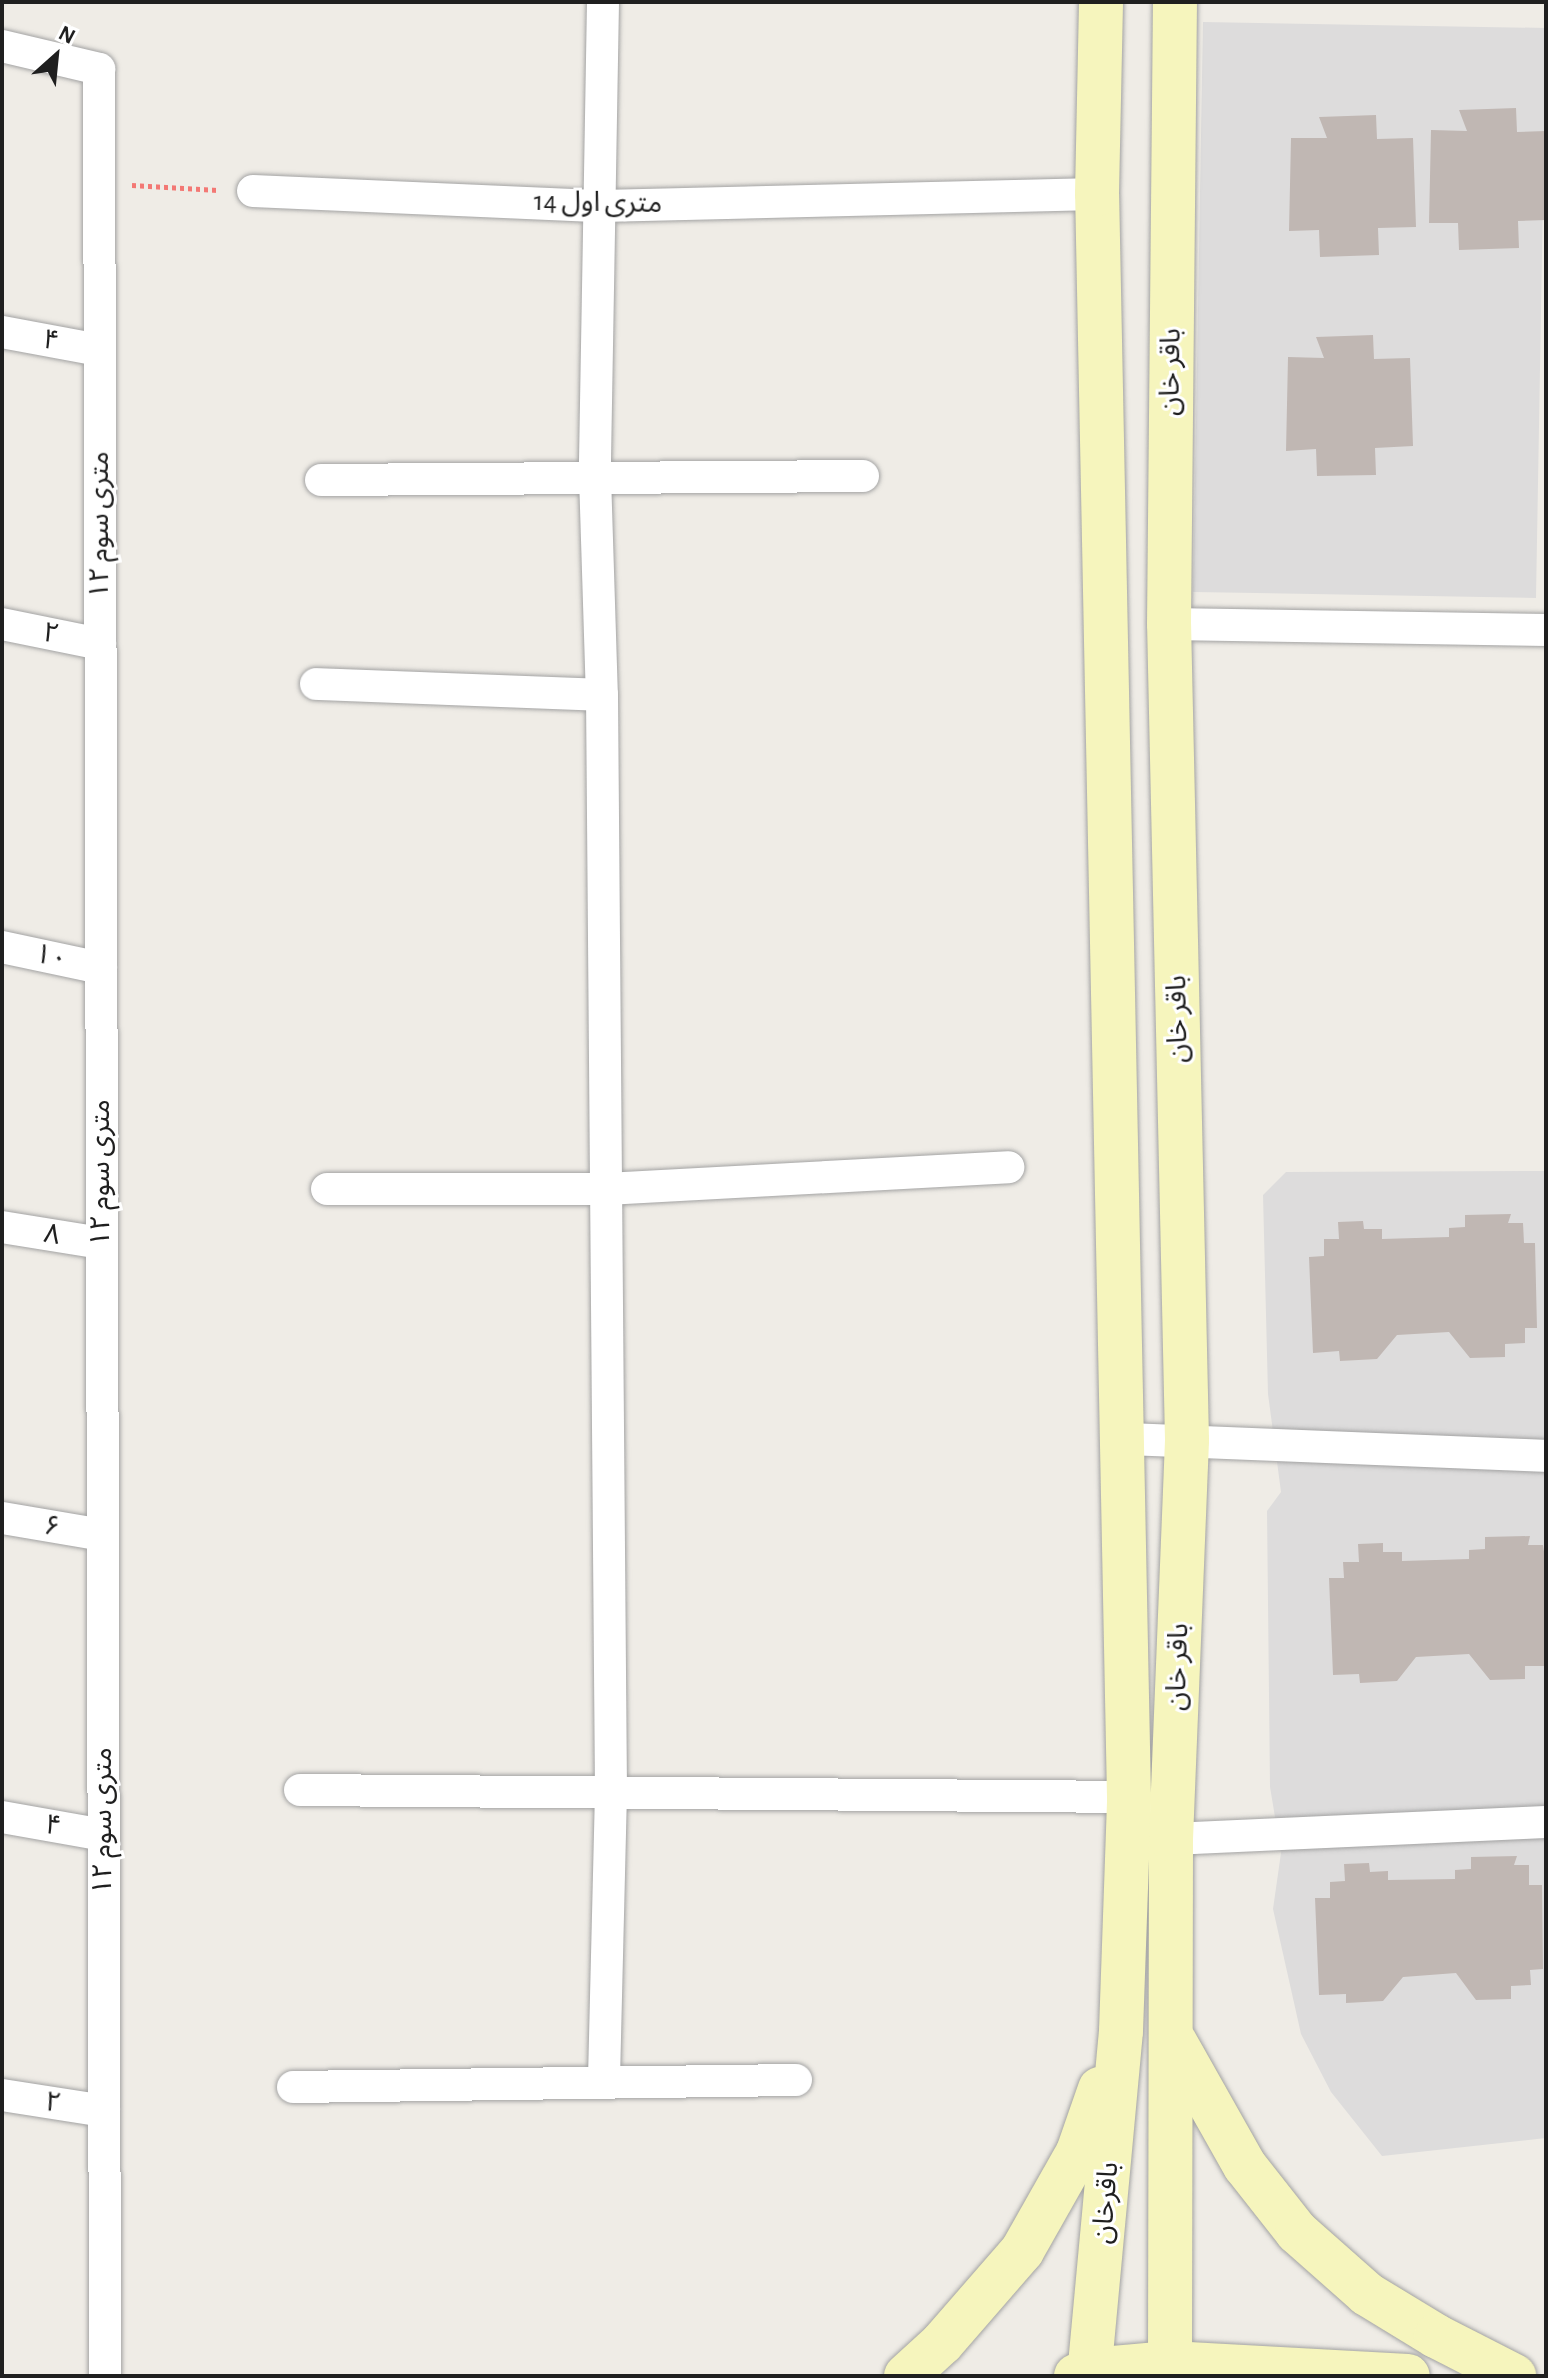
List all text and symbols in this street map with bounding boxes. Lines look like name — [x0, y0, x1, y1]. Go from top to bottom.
north arrow — [16, 16, 96, 96]
text: N — [55, 21, 79, 48]
street label: 14 متری اول — [533, 185, 663, 221]
street label: ۴ — [40, 323, 62, 359]
street label: باقر خان — [1153, 328, 1189, 416]
street label: ۱۲ متری سوم — [83, 451, 117, 599]
street label: ۲ — [40, 616, 62, 652]
street label: ۱۰ — [32, 937, 70, 977]
street label: باقر خان — [1160, 975, 1196, 1063]
street label: ۱۲ متری سوم — [84, 1099, 118, 1247]
street label: ۸ — [41, 1217, 63, 1253]
street label: ۶ — [41, 1509, 63, 1545]
street label: باقر خان — [1160, 1623, 1196, 1711]
street label: ۱۲ متری سوم — [86, 1747, 120, 1895]
street label: ۴ — [42, 1808, 64, 1844]
street label: ۲ — [42, 2085, 64, 2121]
street label: باقرخان — [1086, 2161, 1126, 2245]

